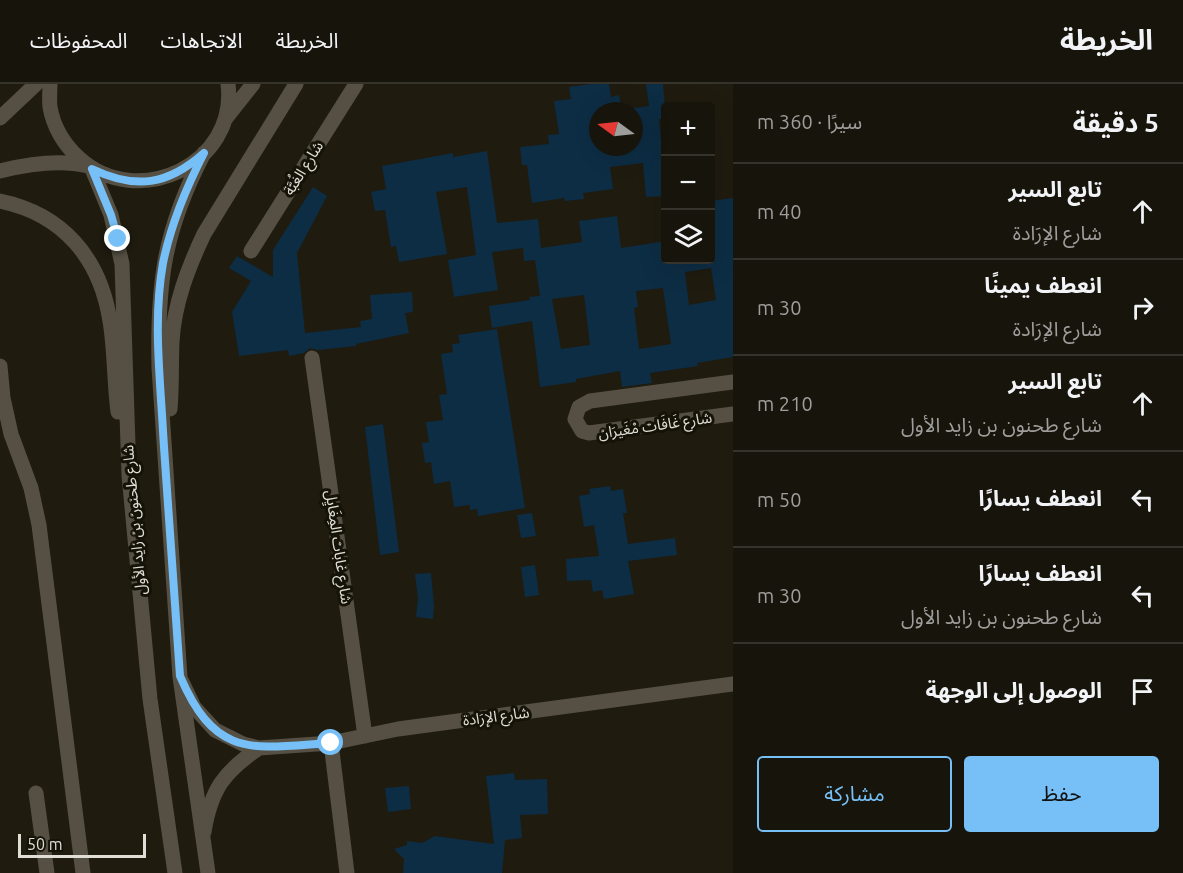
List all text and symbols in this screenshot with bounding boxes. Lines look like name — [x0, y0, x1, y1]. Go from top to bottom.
text: الخريطة — [1060, 24, 1153, 55]
text: المحفوظات — [30, 28, 127, 52]
text: الاتجاهات — [160, 28, 242, 52]
text: الخريطة — [275, 28, 338, 52]
north arrow — [589, 102, 643, 156]
map controls — [661, 102, 715, 264]
button: + — [661, 102, 715, 156]
text: 5 دقيقة — [1073, 108, 1159, 137]
text: سيرًا · 360 m — [757, 110, 862, 133]
street label: شارع الغُبَّة — [279, 137, 330, 200]
button: − — [661, 156, 715, 210]
text: تابع السير — [1009, 176, 1102, 201]
icon: ahead — [1126, 195, 1159, 228]
text: 40 m — [757, 200, 801, 223]
button: layers — [661, 210, 715, 264]
text: شارع الإرَادة — [1013, 221, 1102, 244]
route end — [104, 225, 130, 251]
text: انعطف يمينًا — [984, 272, 1102, 297]
icon: right — [1126, 291, 1159, 324]
text: 30 m — [757, 296, 801, 319]
text: شارع الإرَادة — [1013, 317, 1102, 340]
text: تابع السير — [1009, 368, 1102, 393]
icon: ahead — [1126, 387, 1159, 420]
text: 210 m — [757, 392, 813, 415]
street label: شارع غَافَات مْغَيرَان — [597, 408, 714, 445]
text: شارع طحنون بن زايد الأول — [901, 413, 1102, 436]
street label: شارع طحنون بن زايد الأول — [119, 444, 153, 596]
icon: left — [1126, 483, 1159, 516]
text: انعطف يسارًا — [979, 485, 1102, 510]
text: 50 m — [757, 488, 801, 511]
street label: شارع غابات المِغَايِل — [319, 489, 355, 606]
text: انعطف يسارًا — [979, 560, 1102, 585]
icon: left — [1126, 579, 1159, 612]
text: 30 m — [757, 584, 801, 607]
text: شارع طحنون بن زايد الأول — [901, 605, 1102, 628]
icon: arrive — [1126, 675, 1159, 708]
text: الوصول إلى الوجهة — [925, 677, 1102, 702]
street label: شارع الإرَادة — [462, 703, 531, 732]
route start — [317, 729, 343, 755]
button: مشاركة — [757, 756, 952, 832]
button: حفظ — [964, 756, 1159, 832]
scale bar — [18, 831, 146, 858]
text: 50 m — [27, 835, 63, 853]

